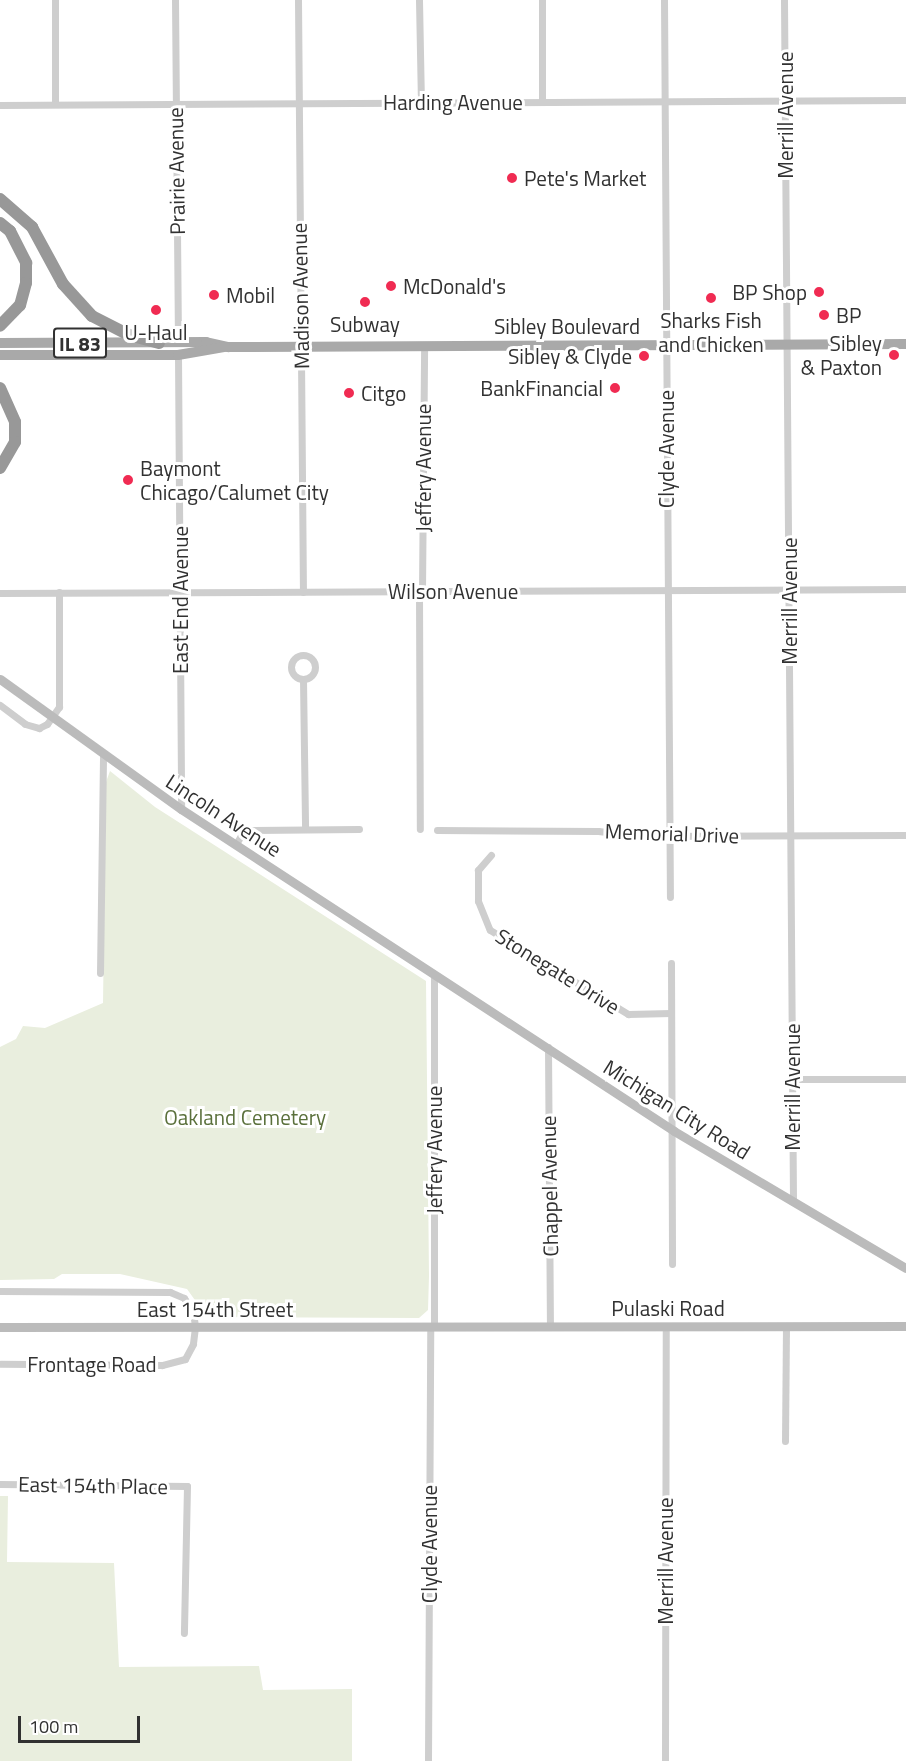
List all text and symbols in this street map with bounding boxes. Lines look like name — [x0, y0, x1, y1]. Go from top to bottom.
street label: Merrill Avenue — [772, 51, 798, 179]
street label: Harding Avenue — [383, 89, 523, 115]
street label: Prairie Avenue — [162, 107, 190, 235]
place label: Pete's Market — [524, 165, 646, 191]
marker: Pete's Market — [505, 171, 519, 185]
street label: Madison Avenue — [286, 223, 314, 369]
place label: McDonald's — [403, 273, 506, 299]
marker: McDonald's — [384, 279, 398, 293]
place label: BP Shop — [732, 279, 807, 305]
place label: Mobil — [226, 282, 275, 308]
marker: BP Shop — [812, 285, 826, 299]
marker: Mobil — [207, 288, 221, 302]
marker: Sharks Fish and Chicken — [704, 291, 718, 305]
marker: Subway — [358, 295, 372, 309]
place label: BP — [836, 302, 861, 328]
marker: U-Haul — [149, 303, 163, 317]
place label: Sharks Fish and Chicken — [658, 307, 764, 357]
marker: BP — [817, 308, 831, 322]
place label: Subway — [330, 311, 400, 337]
street label: Sibley Boulevard — [494, 313, 640, 339]
place label: U-Haul — [124, 319, 188, 345]
road number: IL 83 — [53, 326, 107, 360]
place label: Sibley & Paxton — [801, 330, 882, 380]
place label: Sibley & Clyde — [508, 343, 632, 369]
marker: Sibley & Paxton — [887, 348, 901, 362]
marker: Sibley & Clyde — [637, 349, 651, 363]
place label: BankFinancial — [480, 375, 603, 401]
place label: Citgo — [361, 380, 406, 406]
marker: BankFinancial — [608, 381, 622, 395]
marker: Citgo — [342, 386, 356, 400]
street label: Clyde Avenue — [653, 390, 679, 508]
street label: Jeffery Avenue — [410, 404, 436, 532]
place label: Baymont Chicago/Calumet City — [140, 455, 329, 505]
marker: Baymont Chicago/Calumet City — [121, 473, 135, 487]
street label: East End Avenue — [167, 526, 193, 674]
street label: Merrill Avenue — [776, 537, 802, 665]
street label: Wilson Avenue — [388, 578, 518, 604]
street label: Lincoln Avenue — [162, 768, 286, 862]
street label: Memorial Drive — [604, 818, 740, 848]
street label: Stonegate Drive — [491, 923, 625, 1019]
street label: Merrill Avenue — [779, 1023, 805, 1151]
street label: Michigan City Road — [599, 1054, 755, 1164]
street label: Jeffery Avenue — [421, 1086, 447, 1214]
park label: Oakland Cemetery — [164, 1104, 326, 1130]
street label: Chappel Avenue — [535, 1115, 563, 1257]
street label: Pulaski Road — [611, 1295, 725, 1321]
street label: East 154th Street — [137, 1296, 293, 1322]
street label: Frontage Road — [27, 1351, 157, 1377]
street label: East 154th Place — [18, 1471, 168, 1499]
street label: Clyde Avenue — [416, 1485, 442, 1603]
street label: Merrill Avenue — [652, 1497, 678, 1625]
scale bar — [21, 1704, 142, 1742]
text: 100 m — [29, 1713, 78, 1740]

